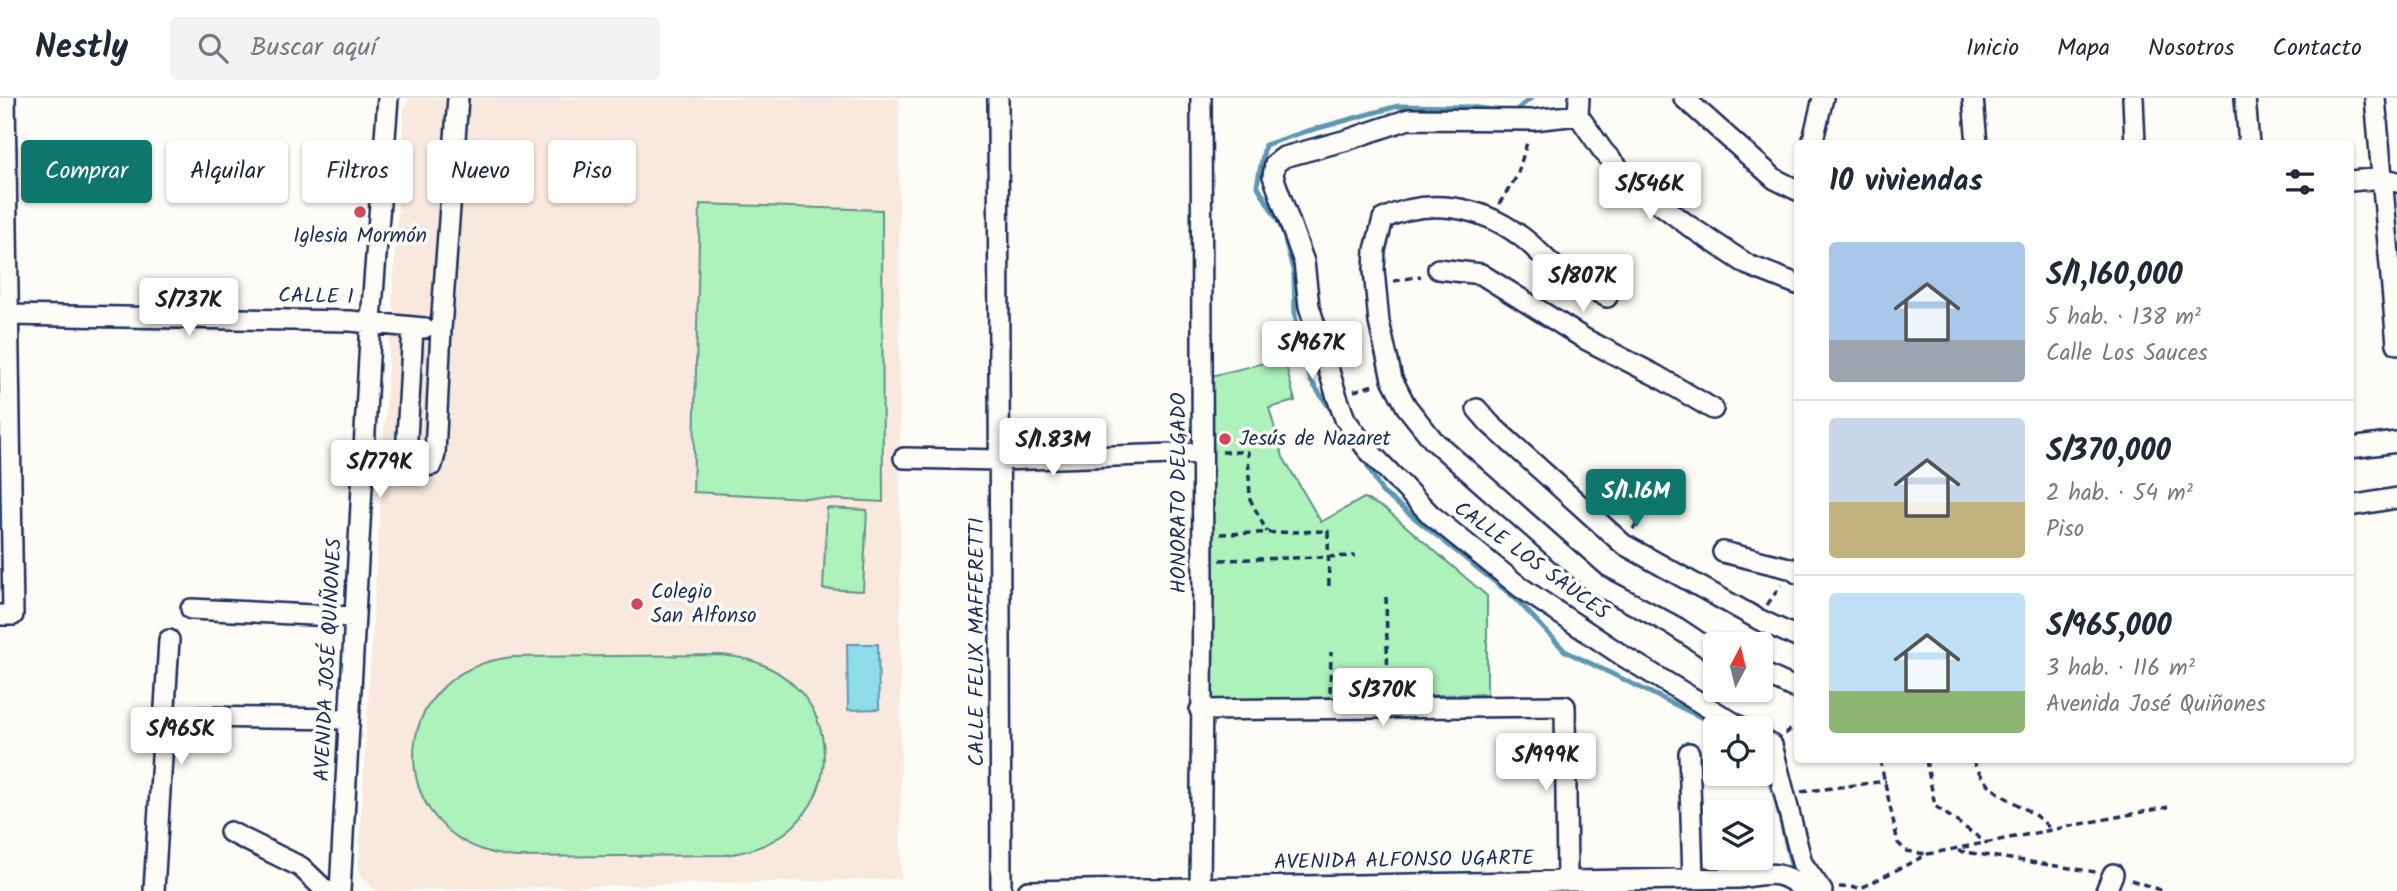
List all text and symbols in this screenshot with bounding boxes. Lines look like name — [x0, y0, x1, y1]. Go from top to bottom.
search box — [170, 17, 660, 80]
text: Nestly — [35, 22, 128, 75]
text: Buscar aquí — [250, 27, 376, 69]
icon: search — [194, 29, 232, 67]
text: Inicio — [1966, 29, 2019, 68]
text: Mapa — [2057, 29, 2110, 68]
text: Nosotros — [2148, 29, 2235, 68]
text: Contacto — [2273, 29, 2362, 68]
chip: Comprar — [21, 140, 152, 203]
chip: Alquilar — [166, 140, 288, 203]
chip: Filtros — [302, 140, 413, 203]
chip: Nuevo — [427, 140, 534, 203]
chip: Piso — [548, 140, 636, 203]
text: 10 viviendas — [1829, 158, 1983, 206]
pin: S/546K — [1593, 162, 1707, 222]
icon: filters — [2281, 163, 2319, 201]
text: S/546K — [1615, 167, 1685, 203]
marker: Iglesia Mormón — [352, 204, 368, 220]
place label: Iglesia Mormón — [293, 220, 427, 253]
text: S/1,160,000 — [2046, 252, 2183, 300]
pin: S/807K — [1526, 254, 1640, 314]
text: S/807K — [1548, 259, 1618, 295]
icon: home — [1885, 270, 1969, 354]
pin: S/737K — [132, 278, 246, 338]
street label: CALLE 1 — [278, 280, 354, 314]
text: S/737K — [155, 283, 223, 319]
text: 5 hab. · 138 m² — [2046, 300, 2201, 336]
pin: S/967K — [1255, 322, 1369, 381]
text: S/967K — [1278, 326, 1346, 362]
text: Calle Los Sauces — [2046, 336, 2208, 372]
street label: HONORATO DELGADO — [1163, 392, 1196, 593]
pin: S/1.83M — [988, 418, 1118, 478]
text: S/1.83M — [1015, 423, 1091, 459]
place label: Jesús de Nazaret — [1239, 423, 1392, 456]
text: S/370,000 — [2046, 428, 2171, 476]
marker: Jesús de Nazaret — [1217, 431, 1233, 447]
pin: S/779K — [323, 440, 437, 500]
text: S/779K — [347, 445, 413, 481]
icon: home — [1885, 446, 1969, 530]
pin: S/1.16M — [1571, 470, 1701, 529]
text: S/1.16M — [1602, 474, 1670, 510]
text: 2 hab. · 54 m² — [2046, 476, 2193, 512]
street label: CALLE LOS SAUCES — [1446, 493, 1616, 629]
text: Piso — [2046, 512, 2084, 548]
street label: CALLE FELIX MAFFERETTI — [961, 518, 994, 766]
street label: AVENIDA JOSÉ QUIÑONES — [306, 538, 352, 782]
place label: Colegio San Alfonso — [651, 576, 757, 633]
marker: Colegio San Alfonso — [629, 596, 645, 612]
text: S/965,000 — [2046, 603, 2172, 651]
icon: home — [1885, 621, 1969, 705]
north arrow — [1703, 632, 1773, 702]
map controls — [1703, 632, 1773, 870]
text: 3 hab. · 116 m² — [2046, 651, 2195, 687]
pin: S/370K — [1326, 668, 1440, 728]
text: S/370K — [1349, 673, 1417, 709]
text: Avenida José Quiñones — [2046, 687, 2266, 723]
pin: S/965K — [124, 708, 238, 767]
text: S/965K — [147, 712, 215, 748]
button: locate — [1703, 716, 1773, 786]
pin: S/999K — [1489, 734, 1603, 793]
text: S/999K — [1512, 738, 1580, 774]
button: layers — [1703, 800, 1773, 870]
street label: AVENIDA ALFONSO UGARTE — [1274, 842, 1535, 880]

